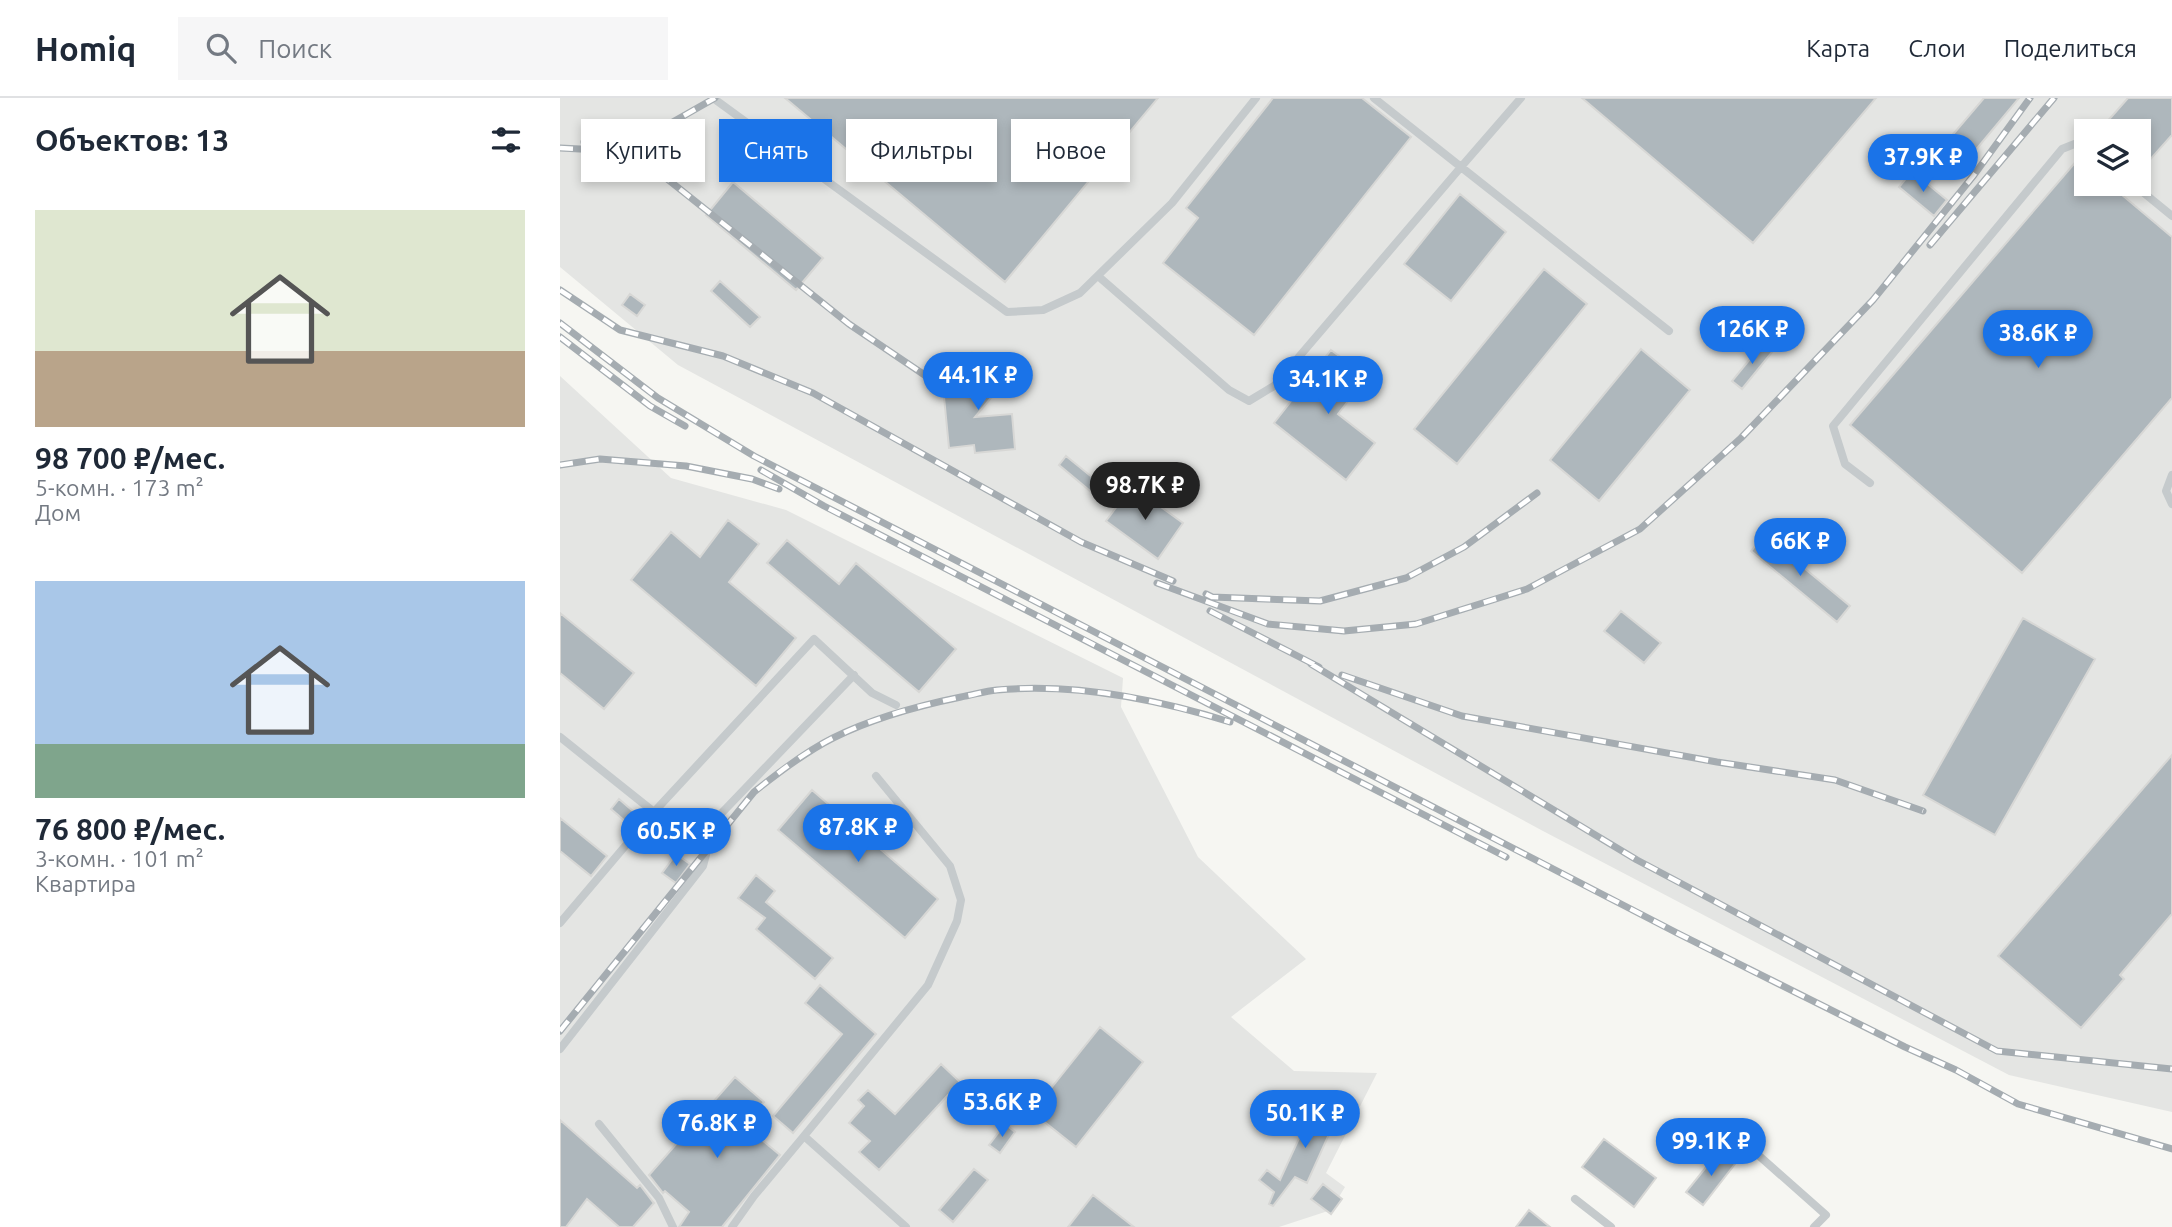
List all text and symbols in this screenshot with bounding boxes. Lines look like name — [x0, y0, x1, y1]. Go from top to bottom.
search box — [178, 17, 668, 80]
icon: search — [202, 29, 240, 67]
text: Homiq — [35, 30, 136, 67]
text: Поиск — [258, 34, 332, 63]
text: Карта — [1806, 35, 1870, 62]
text: Слои — [1908, 35, 1966, 62]
text: Поделиться — [2004, 35, 2137, 62]
chip: Купить — [581, 119, 705, 182]
chip: Снять — [719, 119, 832, 182]
chip: Фильтры — [846, 119, 997, 182]
chip: Новое — [1011, 119, 1130, 182]
map controls — [2074, 119, 2151, 196]
button: layers — [2074, 119, 2151, 196]
icon: filters — [487, 121, 525, 159]
text: Объектов: 13 — [35, 123, 229, 157]
pin: 37.9K ₽ — [1858, 134, 1988, 194]
text: 37.9K ₽ — [1884, 144, 1962, 169]
icon: home — [217, 256, 343, 382]
pin: 126K ₽ — [1695, 306, 1809, 366]
pin: 38.6K ₽ — [1973, 310, 2103, 370]
text: 126K ₽ — [1716, 316, 1788, 341]
text: 38.6K ₽ — [1999, 320, 2077, 345]
pin: 44.1K ₽ — [913, 352, 1043, 412]
pin: 34.1K ₽ — [1263, 356, 1393, 416]
text: 44.1K ₽ — [939, 362, 1017, 387]
text: 34.1K ₽ — [1289, 366, 1367, 391]
text: 98 700 ₽/мес. — [35, 441, 225, 475]
pin: 98.7K ₽ — [1080, 462, 1210, 522]
text: 98.7K ₽ — [1106, 472, 1184, 497]
text: 5-комн. · 173 m² — [35, 475, 204, 500]
text: Дом — [35, 500, 81, 525]
pin: 66K ₽ — [1751, 518, 1849, 578]
text: 66K ₽ — [1770, 528, 1830, 553]
icon: home — [217, 627, 343, 753]
pin: 87.8K ₽ — [793, 804, 923, 864]
pin: 60.5K ₽ — [611, 808, 741, 868]
text: 76 800 ₽/мес. — [35, 812, 225, 846]
text: 87.8K ₽ — [819, 814, 897, 839]
text: 60.5K ₽ — [637, 818, 715, 843]
text: 3-комн. · 101 m² — [35, 846, 204, 871]
text: Квартира — [35, 871, 136, 896]
pin: 53.6K ₽ — [937, 1080, 1067, 1139]
text: 53.6K ₽ — [963, 1089, 1041, 1114]
pin: 50.1K ₽ — [1240, 1090, 1370, 1150]
pin: 76.8K ₽ — [652, 1100, 782, 1160]
text: 50.1K ₽ — [1266, 1100, 1344, 1125]
text: 76.8K ₽ — [678, 1110, 756, 1135]
pin: 99.1K ₽ — [1646, 1118, 1776, 1178]
text: 99.1K ₽ — [1672, 1128, 1750, 1153]

